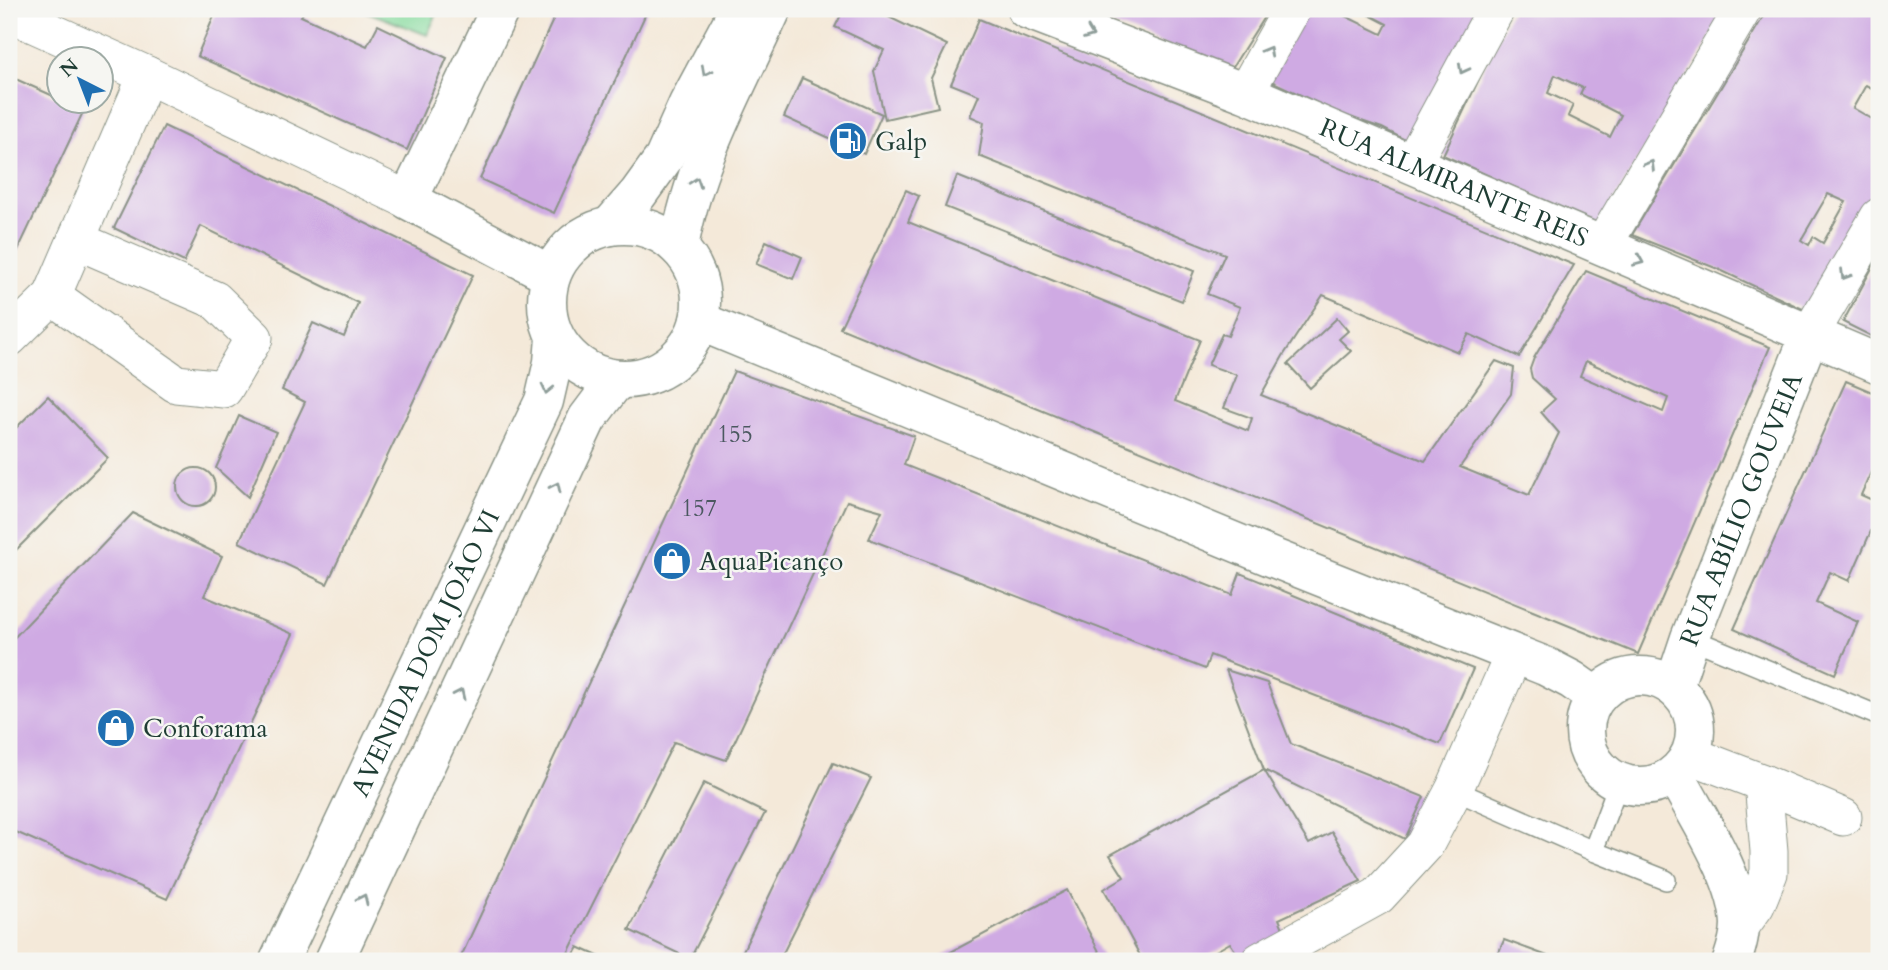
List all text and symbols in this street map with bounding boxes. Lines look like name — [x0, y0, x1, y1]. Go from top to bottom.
one-way arrow — [1083, 25, 1095, 39]
north arrow — [46, 46, 116, 116]
one-way arrow — [1260, 46, 1273, 58]
text: N — [54, 53, 84, 83]
one-way arrow — [1458, 62, 1472, 74]
one-way arrow — [701, 64, 714, 77]
street label: RUA ALMIRANTE REIS — [1314, 109, 1594, 255]
fuel station icon: Galp — [827, 120, 869, 162]
place label: Galp — [875, 124, 927, 159]
one-way arrow — [1642, 160, 1655, 173]
one-way arrow — [688, 176, 702, 189]
one-way arrow — [1632, 253, 1645, 267]
one-way arrow — [1840, 268, 1853, 281]
street label: RUA ABÍLIO GOUVEIA — [1671, 367, 1811, 651]
one-way arrow — [540, 383, 555, 395]
house number: 155 — [717, 419, 753, 450]
one-way arrow — [548, 482, 562, 494]
house number: 157 — [681, 493, 717, 524]
street label: AVENIDA DOM JOÃO VI — [342, 504, 508, 802]
shop icon: AquaPicanço — [651, 540, 693, 582]
place label: AquaPicanço — [699, 544, 843, 579]
one-way arrow — [452, 689, 466, 701]
shop icon: Conforama — [95, 707, 137, 749]
place label: Conforama — [143, 711, 268, 746]
one-way arrow — [355, 894, 369, 907]

